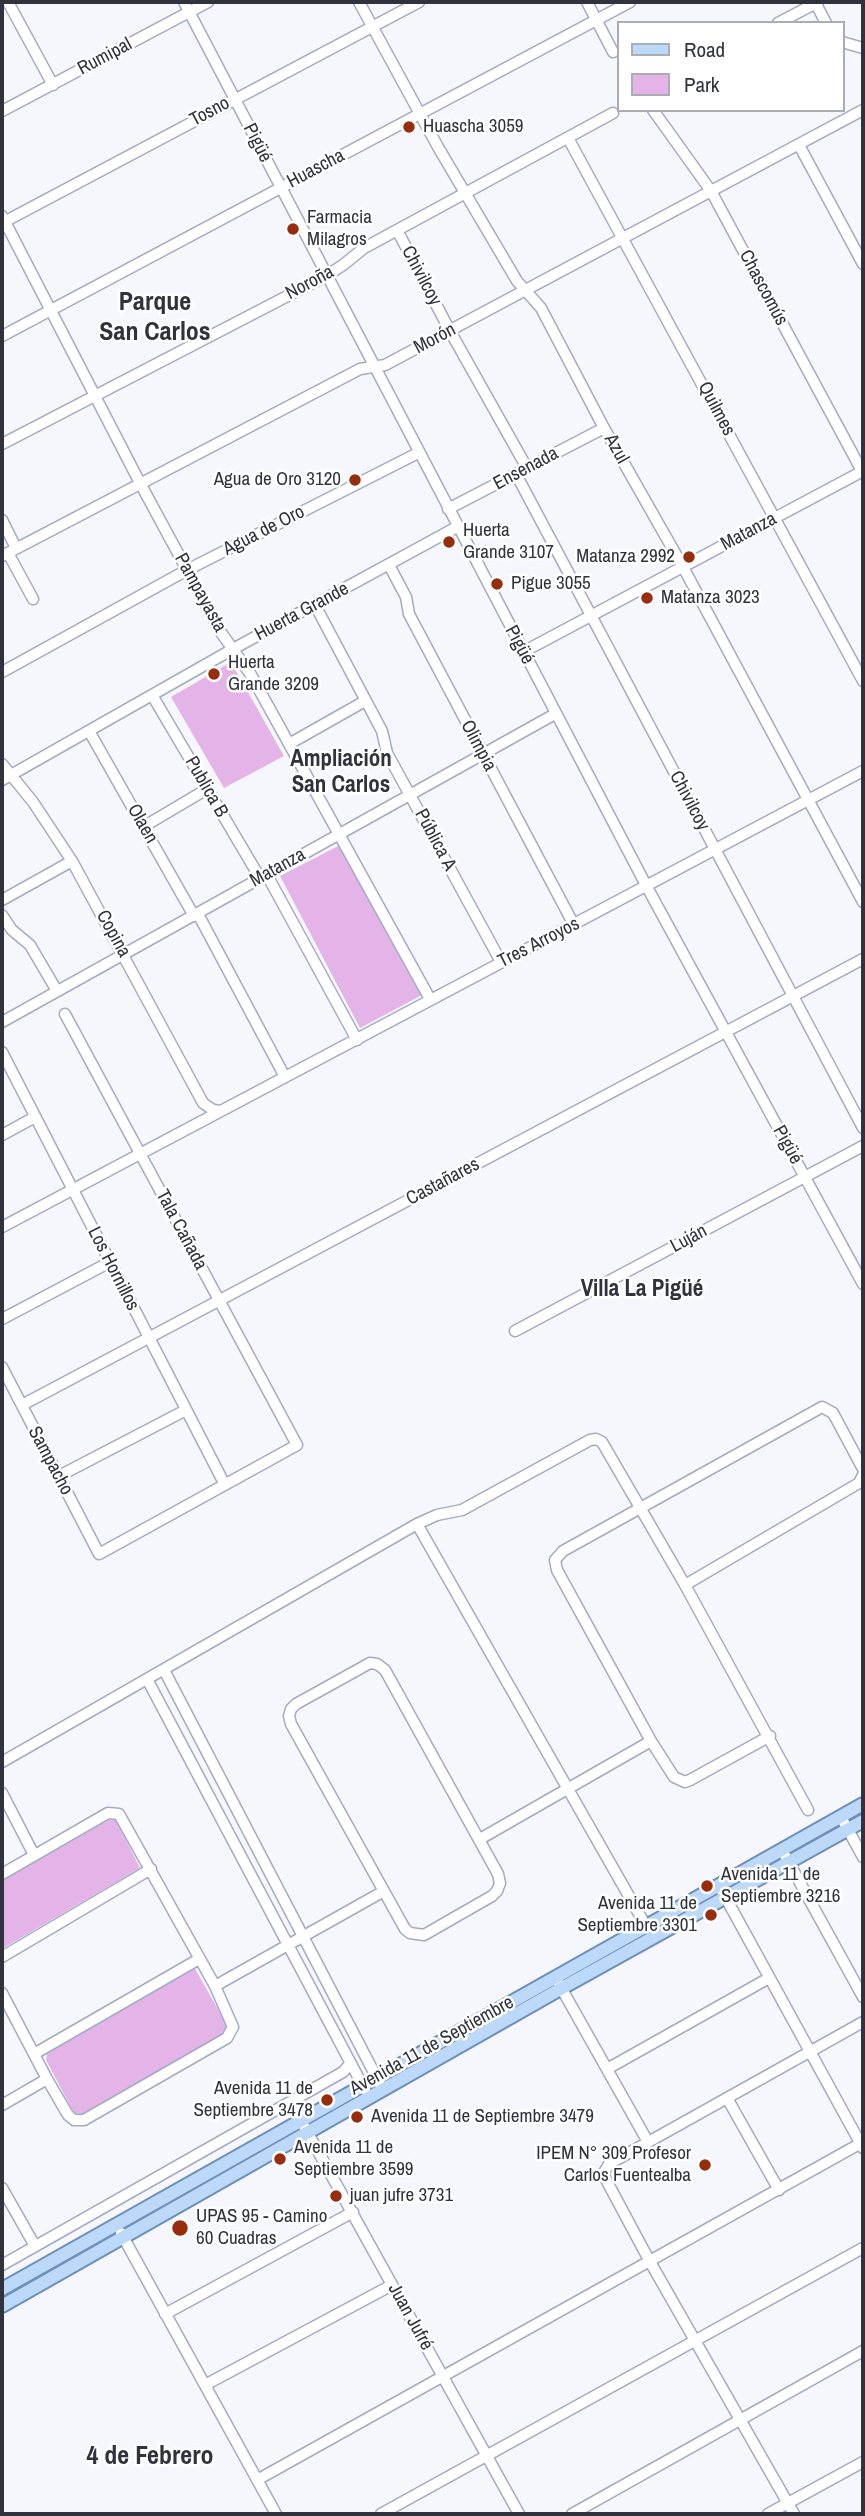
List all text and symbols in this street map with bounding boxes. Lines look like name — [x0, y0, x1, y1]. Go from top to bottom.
legend — [616, 21, 844, 112]
street label: Rumipal — [74, 33, 136, 81]
text: Road — [684, 35, 725, 64]
text: Park — [684, 70, 719, 99]
street label: Tosno — [186, 92, 234, 132]
place label: Huascha 3059 — [423, 116, 523, 138]
marker: Huascha 3059 — [401, 119, 417, 135]
street label: Pigüé — [238, 120, 276, 166]
street label: Huascha — [284, 145, 348, 193]
place label: Farmacia Milagros — [307, 207, 372, 251]
marker: Farmacia Milagros — [285, 221, 301, 237]
street label: Chivilcoy — [396, 242, 446, 310]
street label: Chascomús — [734, 246, 792, 330]
street label: Noroña — [282, 261, 338, 305]
district label: Parque San Carlos — [99, 287, 211, 348]
street label: Morón — [410, 319, 460, 359]
street label: Quilmes — [692, 378, 740, 440]
street label: Azul — [599, 430, 633, 468]
street label: Ensenada — [490, 442, 562, 496]
place label: Agua de Oro 3120 — [214, 469, 341, 491]
marker: Agua de Oro 3120 — [347, 472, 363, 488]
street label: Agua de Oro — [219, 501, 309, 561]
street label: Matanza — [717, 508, 781, 556]
place label: Huerta Grande 3107 — [463, 520, 554, 564]
marker: Huerta Grande 3107 — [441, 534, 457, 550]
place label: Matanza 2992 — [576, 546, 675, 568]
marker: Matanza 2992 — [681, 549, 697, 565]
street label: Pampayasta — [169, 550, 231, 636]
place label: Pigue 3055 — [511, 573, 591, 595]
marker: Pigue 3055 — [489, 576, 505, 592]
street label: Huerta Grande — [251, 578, 353, 646]
place label: Matanza 3023 — [661, 587, 760, 609]
marker: Matanza 3023 — [639, 590, 655, 606]
street label: Pigüé — [499, 622, 539, 668]
place label: Huerta Grande 3209 — [228, 652, 319, 696]
marker: Huerta Grande 3209 — [206, 666, 222, 682]
street label: Olimpia — [455, 717, 501, 775]
district label: Ampliación San Carlos — [290, 746, 392, 800]
street label: Publica B — [179, 752, 233, 822]
street label: Chivilcoy — [664, 767, 714, 835]
street label: Olaen — [122, 800, 162, 848]
street label: Pública A — [409, 805, 461, 875]
street label: Matanza — [246, 844, 310, 892]
street label: Copina — [91, 907, 135, 961]
street label: Tres Arroyos — [494, 913, 584, 973]
street label: Pigüé — [767, 1122, 807, 1168]
street label: Castañares — [402, 1153, 484, 1211]
street label: Tala Cañada — [150, 1186, 212, 1274]
street label: Luján — [667, 1220, 711, 1258]
street label: Los Hornillos — [82, 1223, 144, 1315]
district label: Villa La Pigüé — [581, 1276, 703, 1304]
street label: Sampacho — [22, 1423, 78, 1499]
place label: Avenida 11 de Septiembre 3216 — [721, 1864, 841, 1908]
marker: Avenida 11 de Septiembre 3216 — [699, 1878, 715, 1894]
place label: Avenida 11 de Septiembre 3301 — [577, 1893, 697, 1937]
marker: Avenida 11 de Septiembre 3301 — [703, 1907, 719, 1923]
street label: Avenida 11 de Septiembre — [346, 1991, 518, 2101]
place label: Avenida 11 de Septiembre 3478 — [193, 2078, 313, 2122]
marker: Avenida 11 de Septiembre 3478 — [319, 2092, 335, 2108]
place label: Avenida 11 de Septiembre 3479 — [371, 2106, 594, 2128]
marker: Avenida 11 de Septiembre 3479 — [349, 2109, 365, 2125]
place label: Avenida 11 de Septiembre 3599 — [294, 2137, 414, 2181]
place label: IPEM N° 309 Profesor Carlos Fuentealba — [536, 2143, 691, 2187]
marker: Avenida 11 de Septiembre 3599 — [272, 2151, 288, 2167]
marker: IPEM N° 309 Profesor Carlos Fuentealba — [697, 2157, 713, 2173]
place label: juan jufre 3731 — [350, 2185, 453, 2207]
marker: juan jufre 3731 — [328, 2188, 344, 2204]
place label: UPAS 95 - Camino 60 Cuadras — [196, 2206, 327, 2250]
marker: UPAS 95 - Camino 60 Cuadras — [170, 2218, 190, 2238]
street label: Juan Jufré — [382, 2280, 438, 2354]
district label: 4 de Febrero — [87, 2441, 213, 2473]

